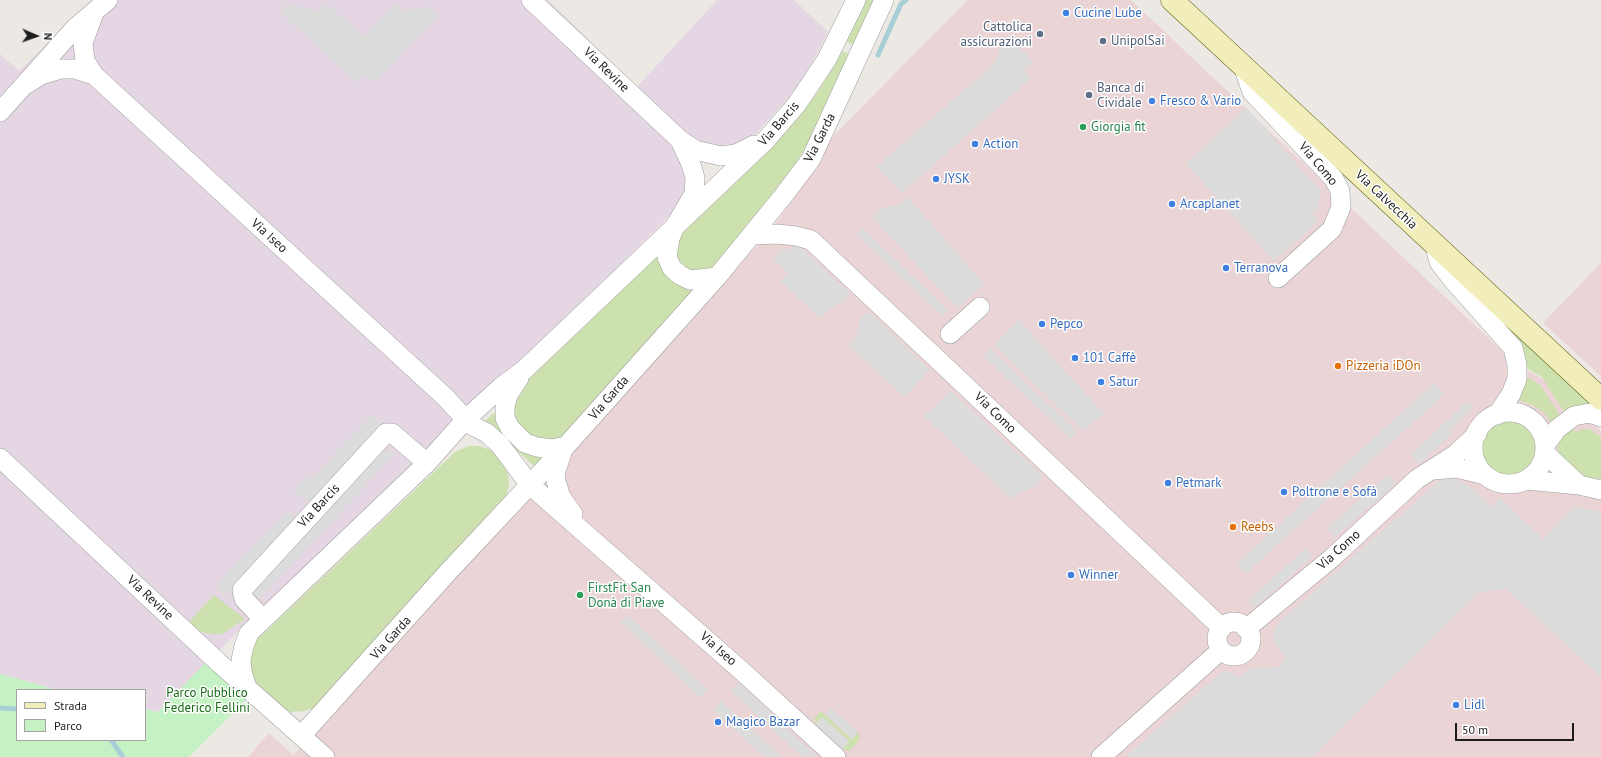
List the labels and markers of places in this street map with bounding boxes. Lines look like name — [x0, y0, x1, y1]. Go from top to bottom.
place label: Cucine Lube — [1074, 5, 1142, 21]
marker: Cucine Lube — [1061, 8, 1071, 18]
place label: Cattolica assicurazioni — [961, 19, 1032, 50]
marker: Cattolica assicurazioni — [1035, 29, 1045, 39]
place label: UnipolSai — [1111, 33, 1165, 49]
marker: UnipolSai — [1098, 36, 1108, 46]
place label: Banca di Cividale — [1097, 80, 1144, 111]
marker: Banca di Cividale — [1084, 90, 1094, 100]
place label: Fresco & Vario — [1160, 93, 1241, 109]
marker: Fresco & Vario — [1147, 96, 1157, 106]
place label: Giorgia fit — [1091, 119, 1146, 135]
marker: Giorgia fit — [1078, 122, 1088, 132]
place label: Action — [983, 136, 1018, 152]
marker: Action — [970, 139, 980, 149]
place label: JYSK — [944, 171, 970, 187]
marker: JYSK — [931, 174, 941, 184]
place label: Arcaplanet — [1180, 196, 1240, 212]
marker: Arcaplanet — [1167, 199, 1177, 209]
place label: Terranova — [1234, 260, 1288, 276]
marker: Terranova — [1221, 263, 1231, 273]
place label: Pepco — [1050, 316, 1083, 332]
marker: Pepco — [1037, 319, 1047, 329]
place label: 101 Caffè — [1083, 350, 1136, 366]
marker: 101 Caffè — [1070, 353, 1080, 363]
place label: Pizzeria iDOn — [1346, 358, 1421, 374]
marker: Pizzeria iDOn — [1333, 361, 1343, 371]
place label: Satur — [1109, 374, 1138, 390]
marker: Satur — [1096, 377, 1106, 387]
place label: Petmark — [1176, 475, 1221, 491]
marker: Petmark — [1163, 478, 1173, 488]
place label: Poltrone e Sofà — [1292, 484, 1377, 500]
marker: Poltrone e Sofà — [1279, 487, 1289, 497]
place label: Reebs — [1241, 519, 1274, 535]
marker: Reebs — [1228, 522, 1238, 532]
place label: Winner — [1079, 567, 1118, 583]
marker: Winner — [1066, 570, 1076, 580]
place label: FirstFit San Donà di Piave — [588, 580, 664, 611]
marker: FirstFit San Donà di Piave — [575, 590, 585, 600]
place label: Lidl — [1464, 697, 1485, 713]
marker: Lidl — [1451, 700, 1461, 710]
place label: Magico Bazar — [726, 714, 800, 730]
marker: Magico Bazar — [713, 717, 723, 727]

